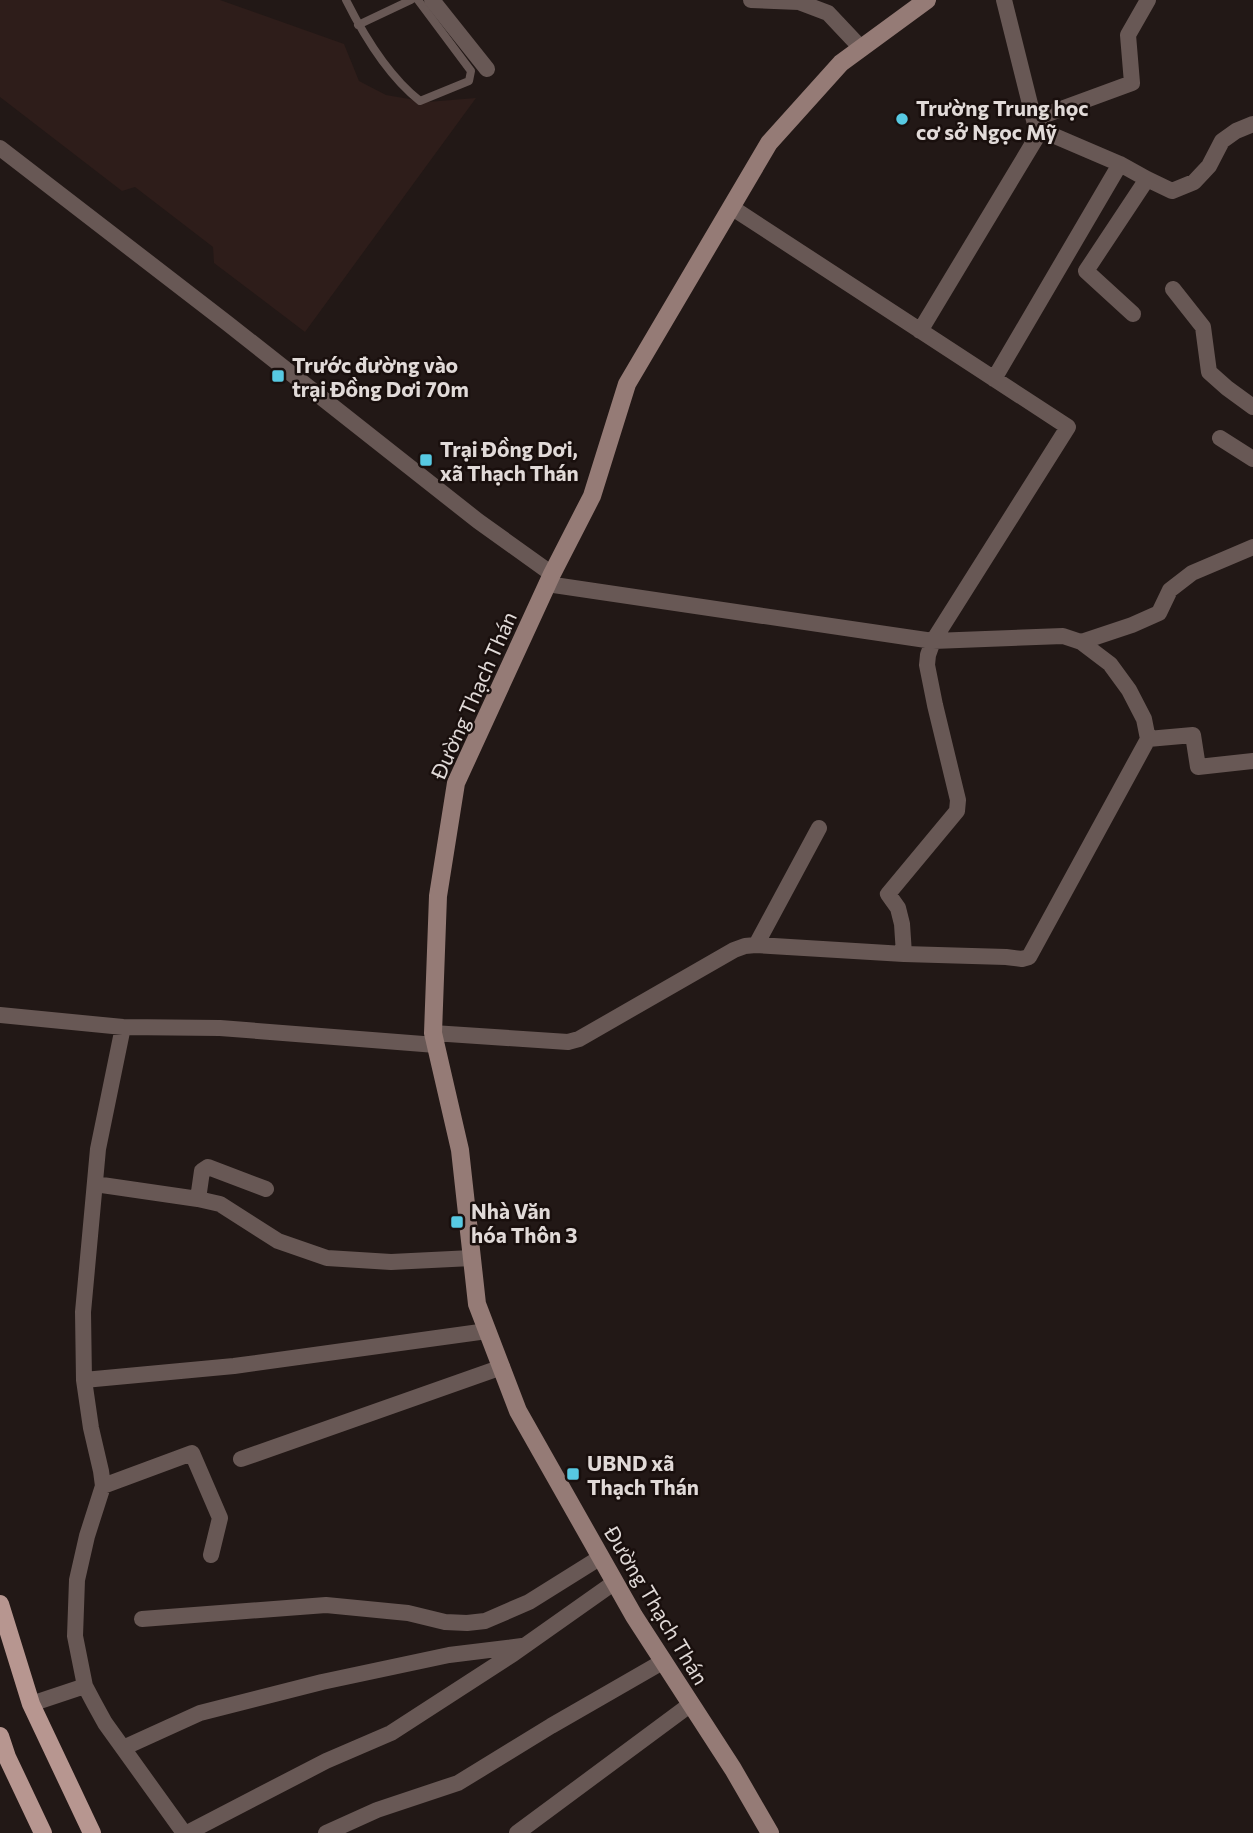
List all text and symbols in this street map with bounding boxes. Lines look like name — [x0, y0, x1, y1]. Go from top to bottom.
place label: Trường Trung học cơ sở Ngọc Mỹ — [916, 95, 1088, 145]
marker: Trường Trung học cơ sở Ngọc Mỹ — [894, 111, 910, 127]
place label: Trước đường vào trại Đồng Dơi 70m — [292, 352, 469, 402]
marker: Trước đường vào trại Đồng Dơi 70m — [270, 368, 286, 384]
place label: Trại Đồng Dơi, xã Thạch Thán — [440, 436, 579, 486]
marker: Trại Đồng Dơi, xã Thạch Thán — [418, 452, 434, 468]
street label: Đường Thạch Thán — [424, 607, 521, 784]
place label: Nhà Văn hóa Thôn 3 — [471, 1198, 577, 1247]
marker: Nhà Văn hóa Thôn 3 — [449, 1214, 465, 1230]
place label: UBND xã Thạch Thán — [587, 1450, 699, 1500]
marker: UBND xã Thạch Thán — [565, 1466, 581, 1482]
street label: Đường Thạch Thán — [599, 1520, 714, 1689]

